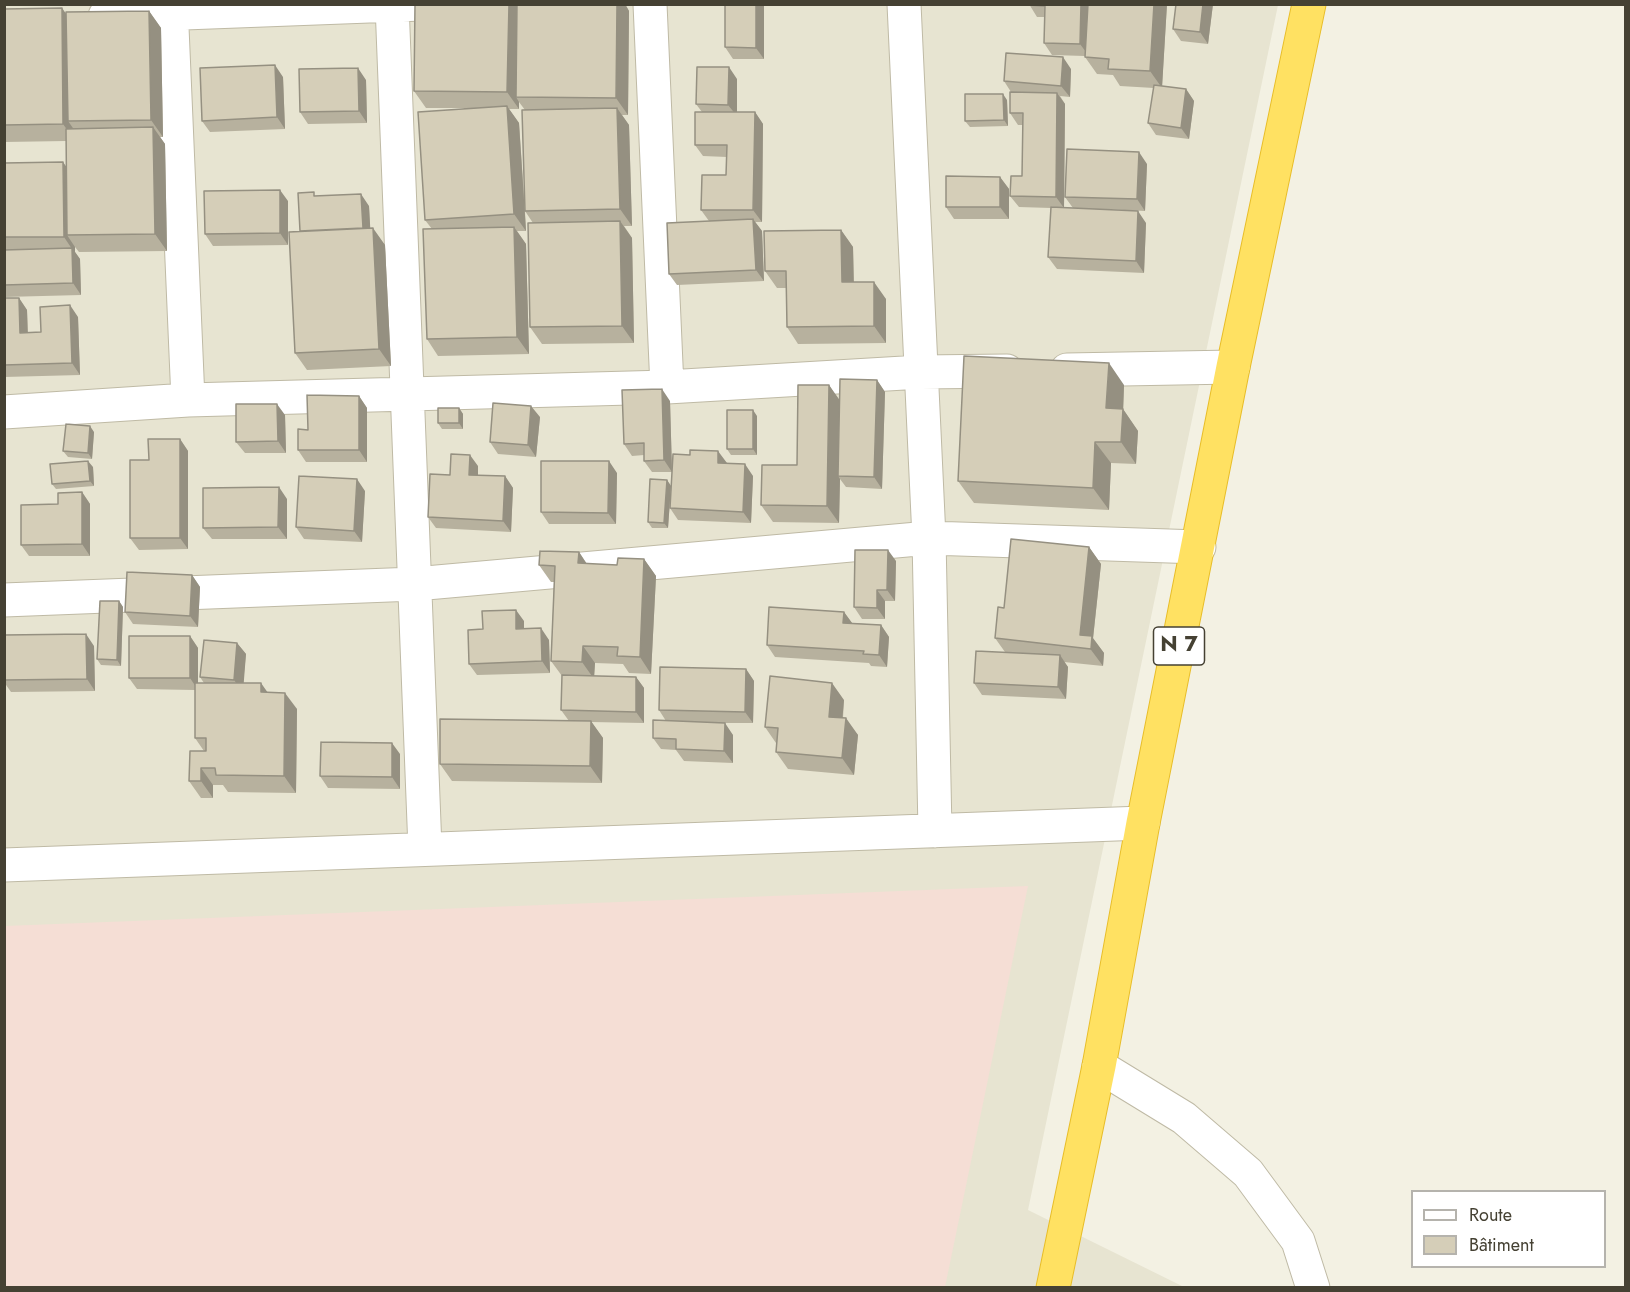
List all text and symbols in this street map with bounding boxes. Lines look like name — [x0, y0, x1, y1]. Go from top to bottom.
road number: N 7 — [1154, 627, 1204, 665]
legend — [1411, 1190, 1606, 1268]
text: Route — [1469, 1202, 1512, 1228]
text: Bâtiment — [1469, 1232, 1534, 1258]

